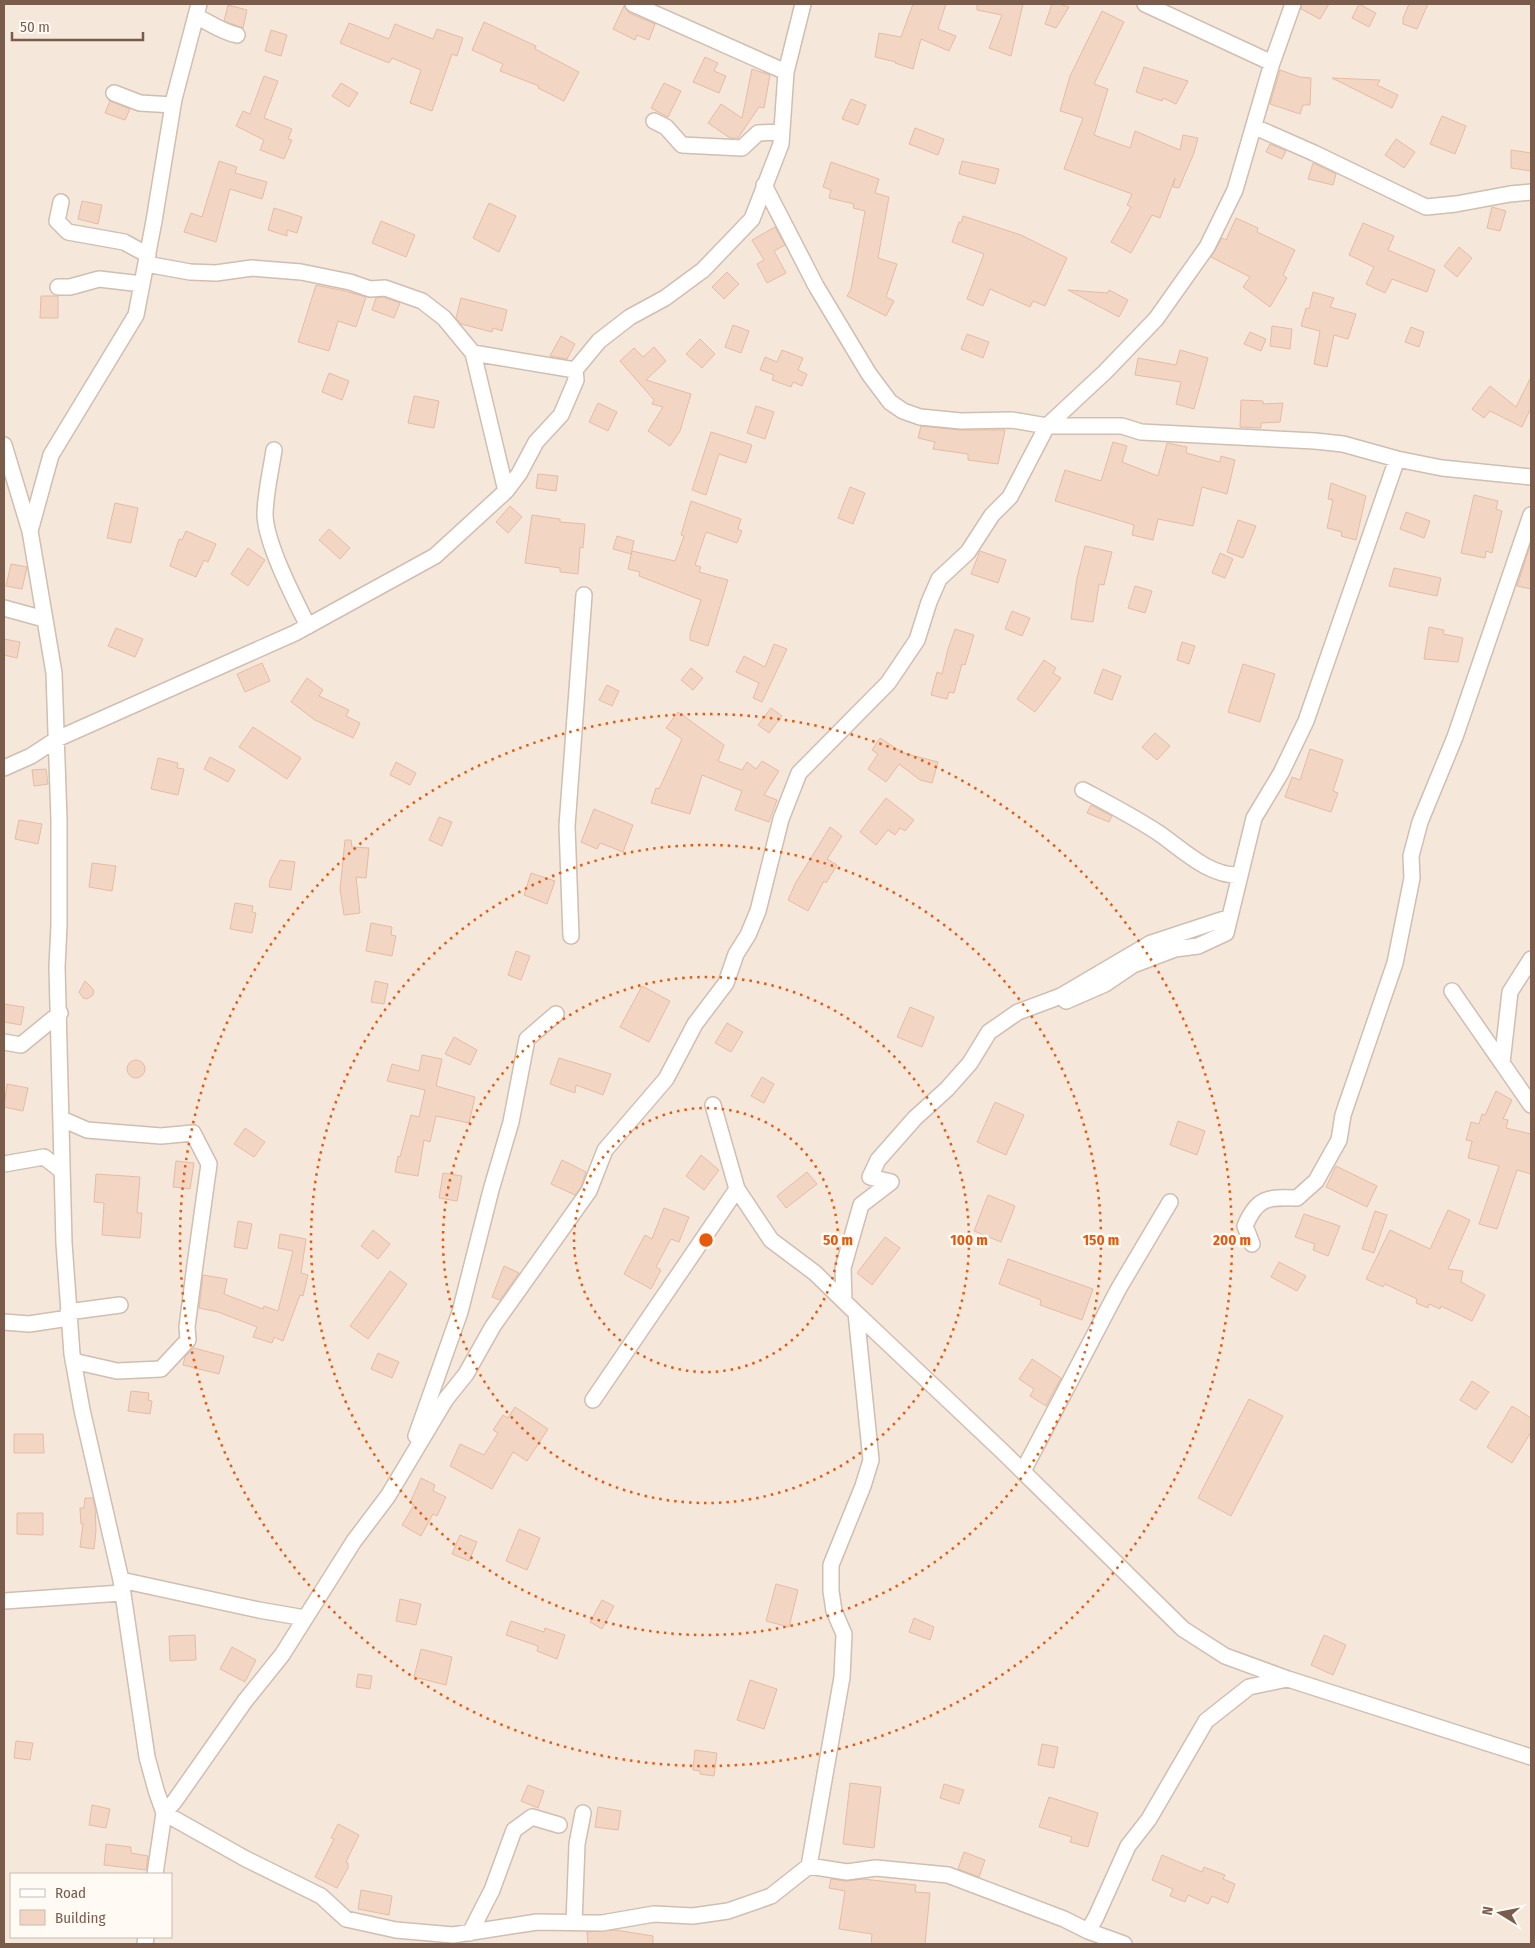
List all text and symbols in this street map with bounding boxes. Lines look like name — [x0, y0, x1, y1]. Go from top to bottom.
scale bar — [12, 10, 144, 42]
text: 50 m — [20, 18, 50, 36]
centre of rings — [697, 1231, 715, 1249]
text: 50 m — [823, 1231, 853, 1249]
text: 100 m — [950, 1231, 988, 1249]
text: 150 m — [1083, 1231, 1119, 1249]
text: 200 m — [1212, 1231, 1251, 1249]
legend — [10, 1873, 172, 1938]
text: Road — [55, 1884, 86, 1902]
north arrow — [1475, 1888, 1525, 1938]
text: N — [1479, 1905, 1497, 1916]
text: Building — [55, 1909, 106, 1927]

